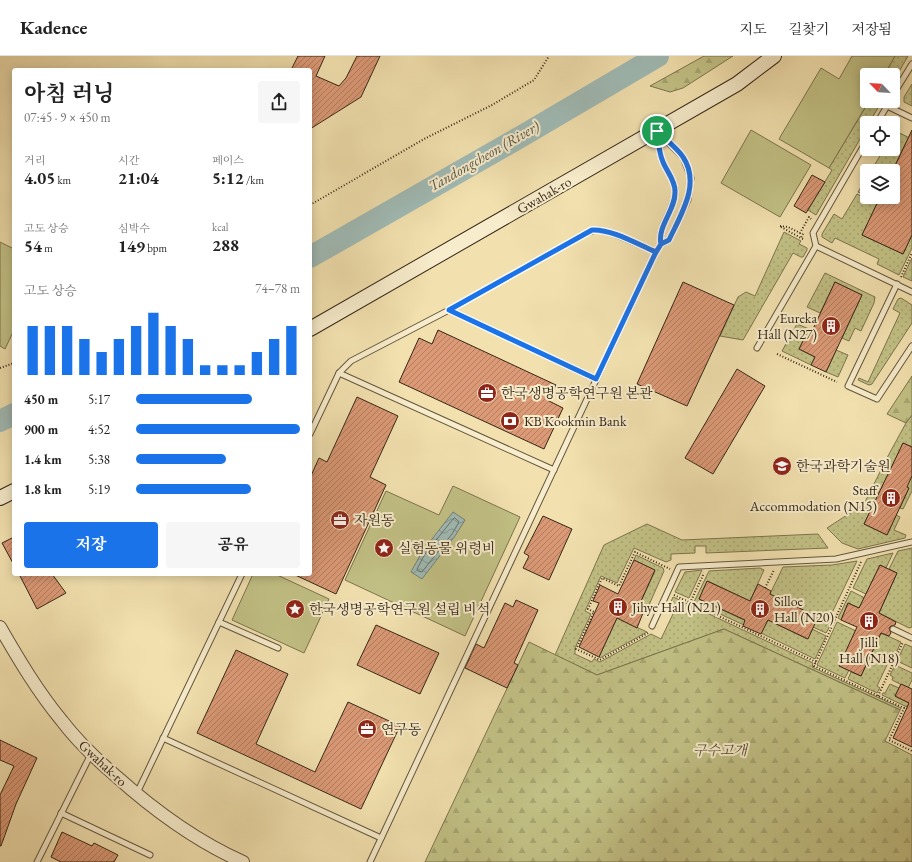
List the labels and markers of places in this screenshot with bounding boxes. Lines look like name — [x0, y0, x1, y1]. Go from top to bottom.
pin — [640, 114, 674, 148]
place label: Eureka Hall (N27) — [757, 309, 817, 343]
building icon: Eureka Hall (N27) — [820, 315, 842, 337]
office icon: 한국생명공학연구원 본관 — [476, 382, 498, 404]
place label: 한국생명공학연구원 본관 — [501, 384, 653, 402]
bank icon: KB Kookmin Bank — [499, 410, 521, 432]
place label: KB Kookmin Bank — [524, 412, 627, 430]
school or university icon: 한국과학기술원 — [771, 455, 793, 477]
place label: 한국과학기술원 — [796, 457, 891, 475]
place label: Staff Accommodation (N15) — [749, 481, 879, 515]
building icon: Staff Accommodation (N15) — [880, 487, 902, 509]
office icon: 자원동 — [329, 509, 351, 531]
place label: 자원동 — [354, 511, 395, 529]
place icon: 실험동물 위령비 — [373, 537, 395, 559]
place label: 실험동물 위령비 — [398, 539, 495, 557]
place label: Silloe Hall (N20) — [774, 592, 834, 626]
building icon: Jihye Hall (N21) — [607, 596, 629, 618]
place icon: 한국생명공학연구원 설립 비석 — [284, 598, 306, 620]
place label: Jihye Hall (N21) — [631, 598, 721, 616]
building icon: Silloe Hall (N20) — [749, 598, 771, 620]
place label: 한국생명공학연구원 설립 비석 — [309, 600, 490, 618]
building icon: Jilli Hall (N18) — [858, 610, 880, 632]
place label: Jilli Hall (N18) — [839, 633, 899, 667]
office icon: 연구동 — [356, 718, 378, 740]
place label: 연구동 — [381, 720, 422, 738]

